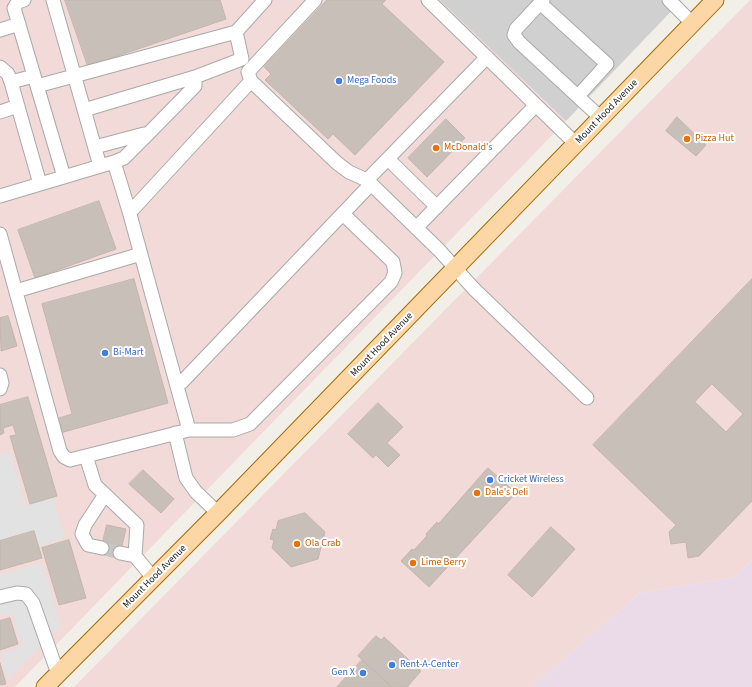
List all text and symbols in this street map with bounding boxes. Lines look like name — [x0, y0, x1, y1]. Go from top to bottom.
place label: Mega Foods — [347, 75, 396, 87]
marker: Mega Foods — [334, 76, 344, 86]
street label: Mount Hood Avenue — [573, 77, 641, 147]
place label: Pizza Hut — [695, 133, 734, 145]
marker: Pizza Hut — [682, 134, 692, 144]
place label: McDonald's — [444, 142, 492, 154]
marker: McDonald's — [431, 143, 441, 153]
street label: Mount Hood Avenue — [348, 310, 416, 380]
place label: Bi-Mart — [113, 347, 144, 359]
marker: Bi-Mart — [100, 348, 110, 358]
place label: Cricket Wireless — [498, 474, 564, 486]
marker: Cricket Wireless — [485, 475, 495, 485]
place label: Dale's Deli — [485, 487, 528, 499]
marker: Dale's Deli — [472, 488, 482, 498]
place label: Ola Crab — [305, 538, 341, 550]
marker: Ola Crab — [292, 539, 302, 549]
street label: Mount Hood Avenue — [121, 543, 189, 611]
place label: Lime Berry — [421, 557, 466, 569]
marker: Lime Berry — [408, 558, 418, 568]
place label: Rent-A-Center — [400, 659, 459, 671]
marker: Rent-A-Center — [387, 660, 397, 670]
place label: Gen X — [331, 667, 355, 679]
marker: Gen X — [358, 668, 368, 678]

